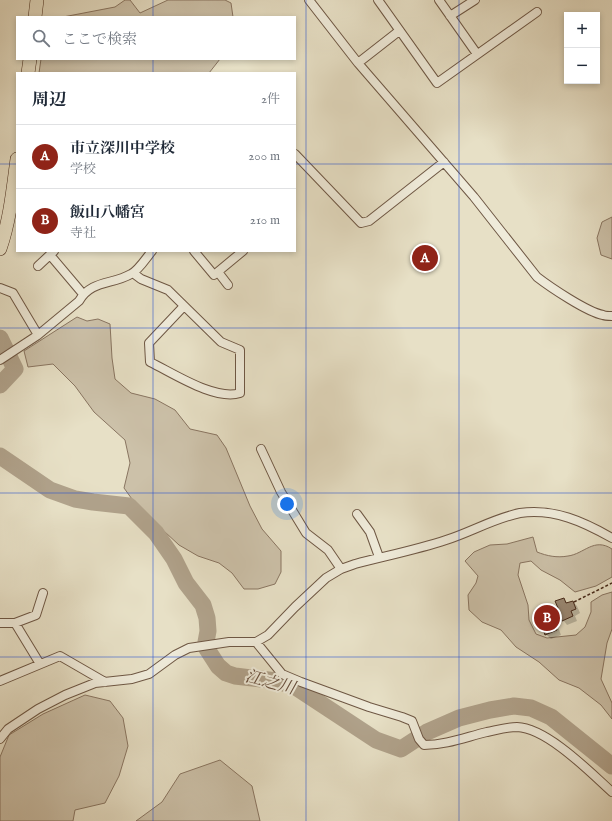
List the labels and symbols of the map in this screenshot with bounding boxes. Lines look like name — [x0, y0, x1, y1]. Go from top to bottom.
pin: A — [412, 243, 438, 273]
your location — [277, 494, 297, 514]
pin: B — [534, 603, 560, 633]
water label: 江之川 — [243, 666, 299, 700]

